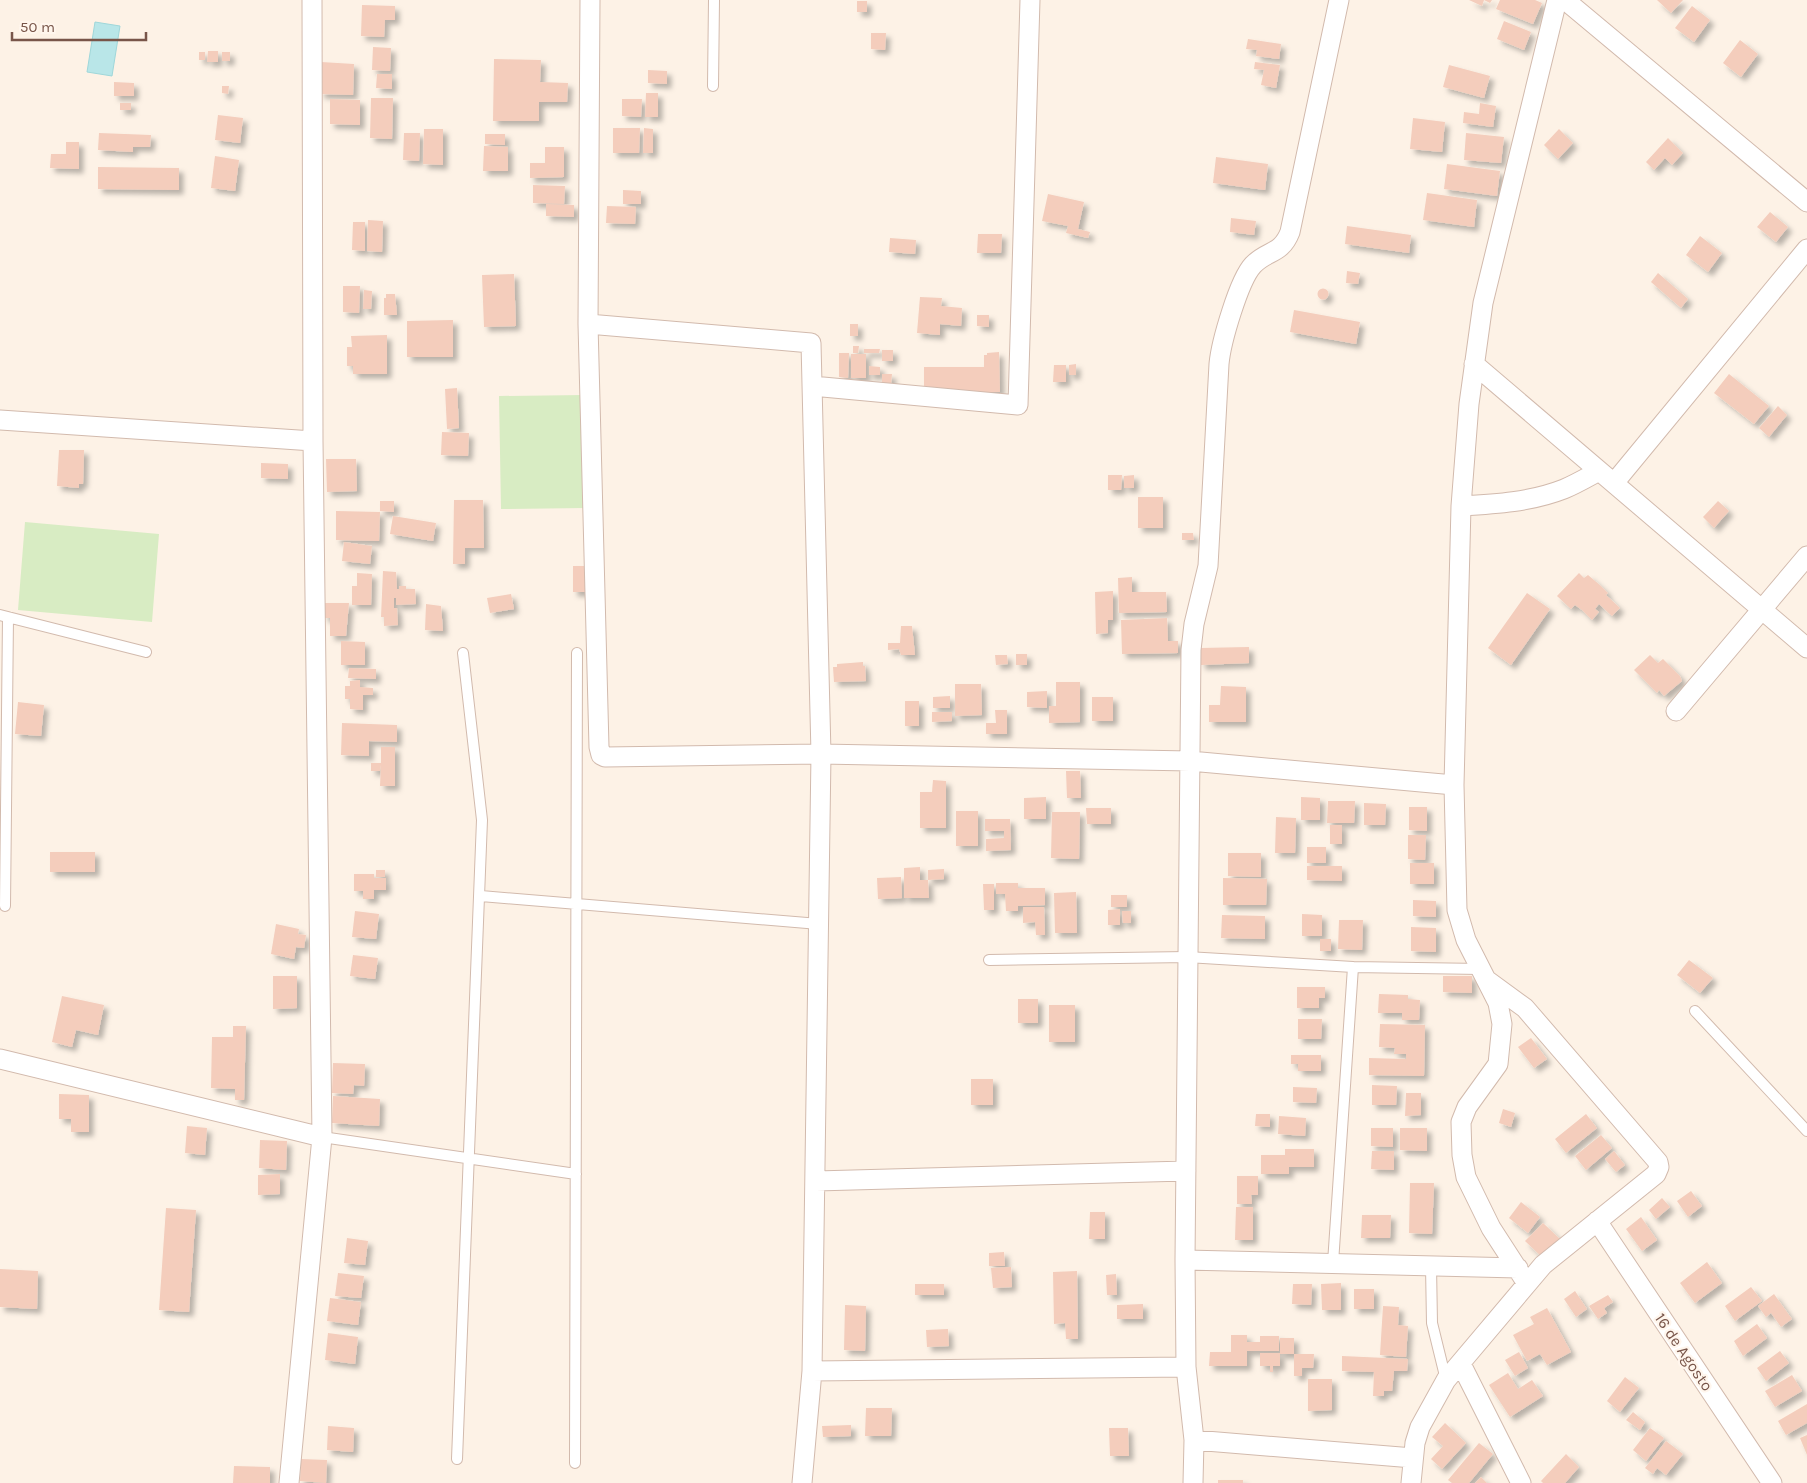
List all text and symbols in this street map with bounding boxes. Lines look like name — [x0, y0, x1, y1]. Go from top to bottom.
scale bar — [12, 10, 146, 42]
text: 50 m — [20, 18, 55, 36]
street label: 16 de Agosto — [1651, 1309, 1717, 1395]

